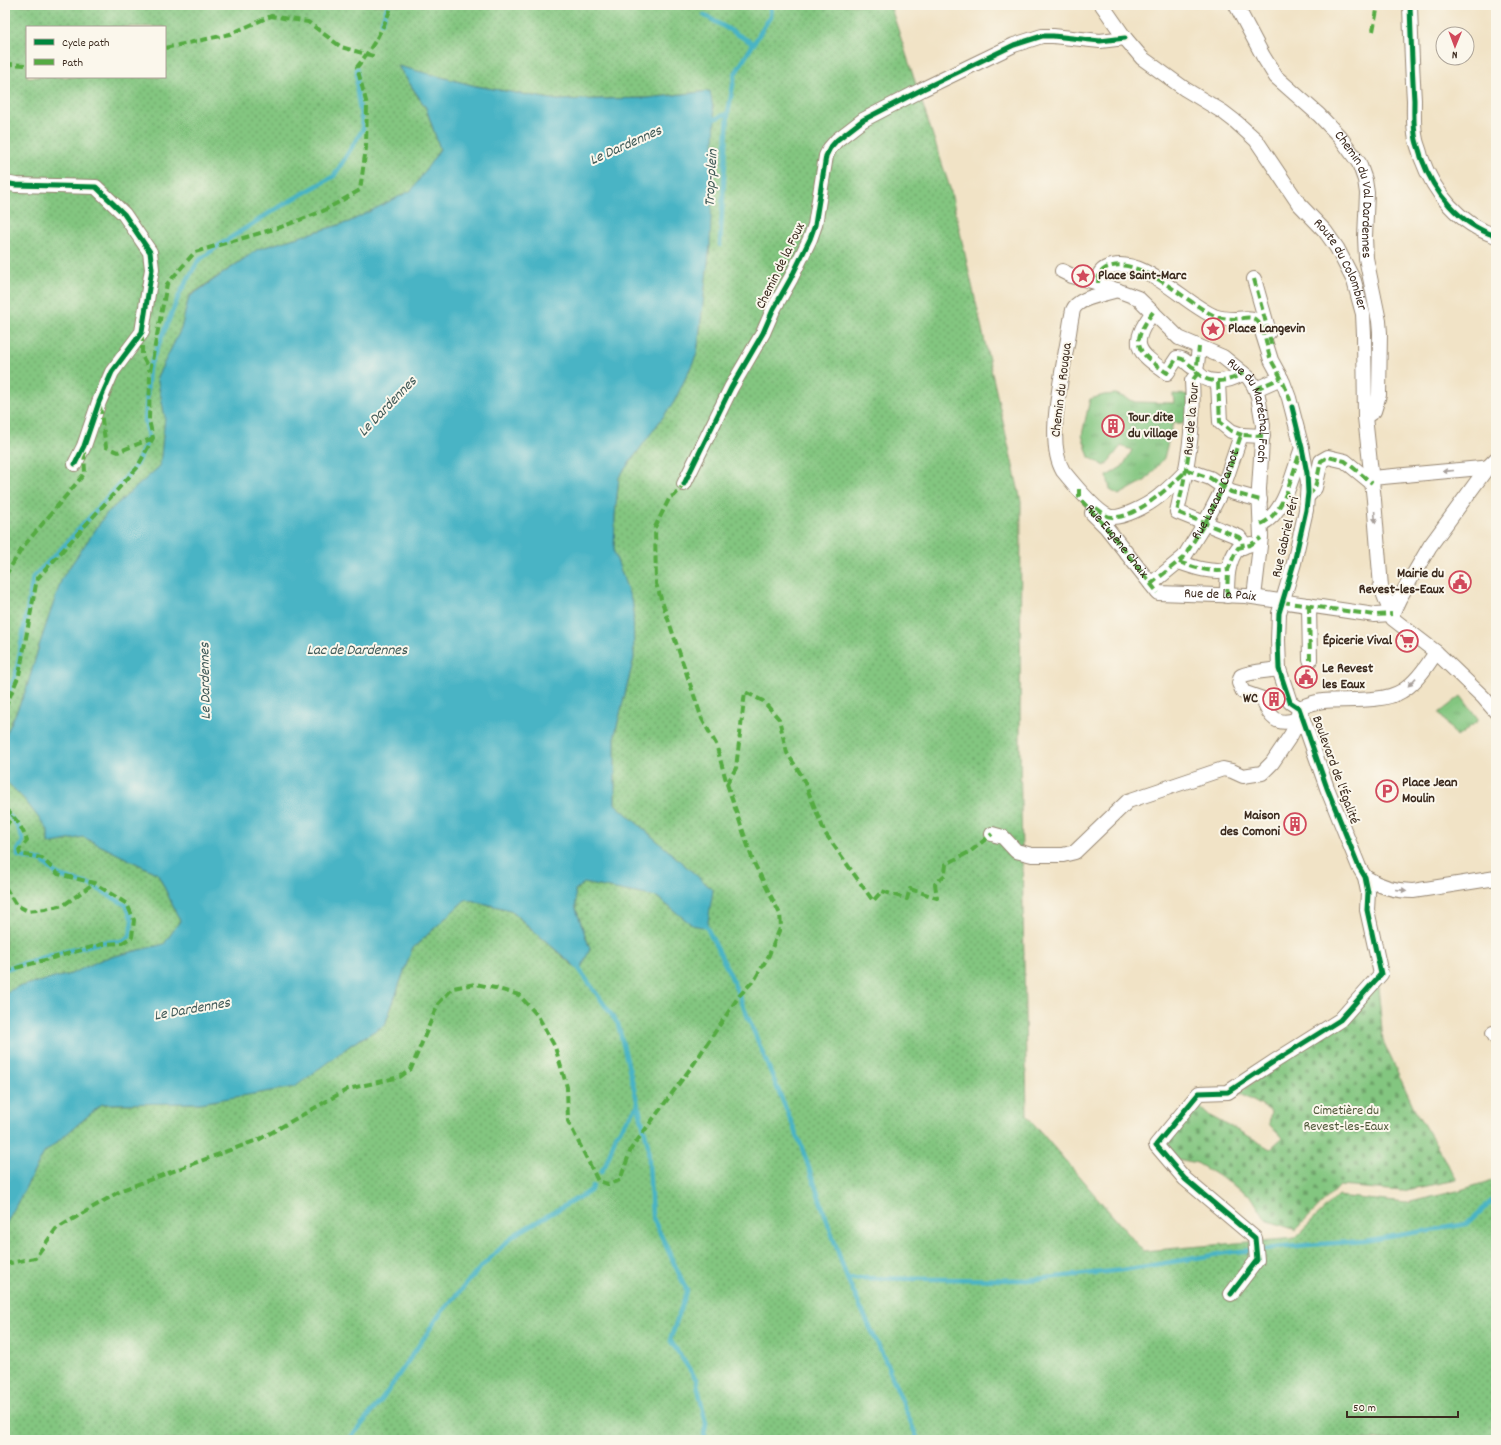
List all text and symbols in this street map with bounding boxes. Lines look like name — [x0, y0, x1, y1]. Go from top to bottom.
legend — [26, 26, 166, 78]
north arrow — [1435, 26, 1475, 66]
text: Cycle path — [62, 35, 110, 52]
text: N — [1451, 46, 1458, 62]
text: Path — [62, 55, 83, 72]
water label: Le Dardennes — [586, 120, 666, 172]
street label: Chemin du Val Dardennes — [1329, 126, 1377, 259]
water label: Trop-plein — [700, 148, 725, 207]
street label: Route du Colombier — [1308, 214, 1372, 314]
street label: Chemin de la Foux — [751, 219, 811, 313]
place icon: Place Saint-Marc — [1070, 263, 1096, 289]
place label: Place Saint-Marc — [1098, 266, 1187, 286]
place icon: Place Langevin — [1200, 316, 1226, 342]
place label: Place Langevin — [1228, 319, 1306, 339]
street label: Chemin du Rouqua — [1046, 341, 1078, 438]
street label: Rue du Maréchal Foch — [1222, 354, 1273, 463]
water label: Le Dardennes — [353, 371, 423, 442]
street label: Rue de la Tour — [1179, 381, 1205, 456]
place label: Tour dite du village — [1128, 408, 1178, 444]
building icon: Tour dite du village — [1100, 413, 1126, 439]
street label: Rue Lazare Carnot — [1187, 447, 1245, 544]
one-way arrow — [1442, 468, 1454, 475]
street label: Rue Gabriel Péri — [1267, 494, 1305, 579]
street label: Rue Eugène Chaix — [1080, 500, 1153, 583]
one-way arrow — [1372, 511, 1379, 523]
place label: Mairie du Revest-les-Eaux — [1359, 564, 1445, 600]
public building icon: Mairie du Revest-les-Eaux — [1447, 569, 1473, 595]
street label: Rue de la Paix — [1184, 584, 1258, 607]
supermarket icon: Épicerie Vival — [1394, 628, 1420, 654]
place label: Épicerie Vival — [1323, 631, 1393, 651]
water label: Lac de Dardennes — [307, 640, 408, 662]
water label: Le Dardennes — [194, 642, 218, 720]
place label: Le Revest les Eaux — [1322, 659, 1374, 695]
public building icon: Le Revest les Eaux — [1293, 664, 1319, 690]
one-way arrow — [1408, 677, 1417, 687]
building icon: WC — [1261, 686, 1287, 712]
place label: WC — [1243, 689, 1258, 709]
street label: Boulevard de l'Égalité — [1306, 713, 1364, 827]
place label: Place Jean Moulin — [1402, 773, 1458, 809]
parking icon: Place Jean Moulin — [1374, 778, 1400, 804]
place label: Maison des Comoni — [1220, 806, 1281, 842]
building icon: Maison des Comoni — [1282, 811, 1308, 837]
one-way arrow — [1395, 887, 1407, 893]
water label: Le Dardennes — [152, 992, 232, 1028]
park label: Cimetière du Revest-les-Eaux — [1303, 1101, 1389, 1137]
scale bar — [1347, 1393, 1458, 1419]
text: 50 m — [1353, 1400, 1376, 1417]

